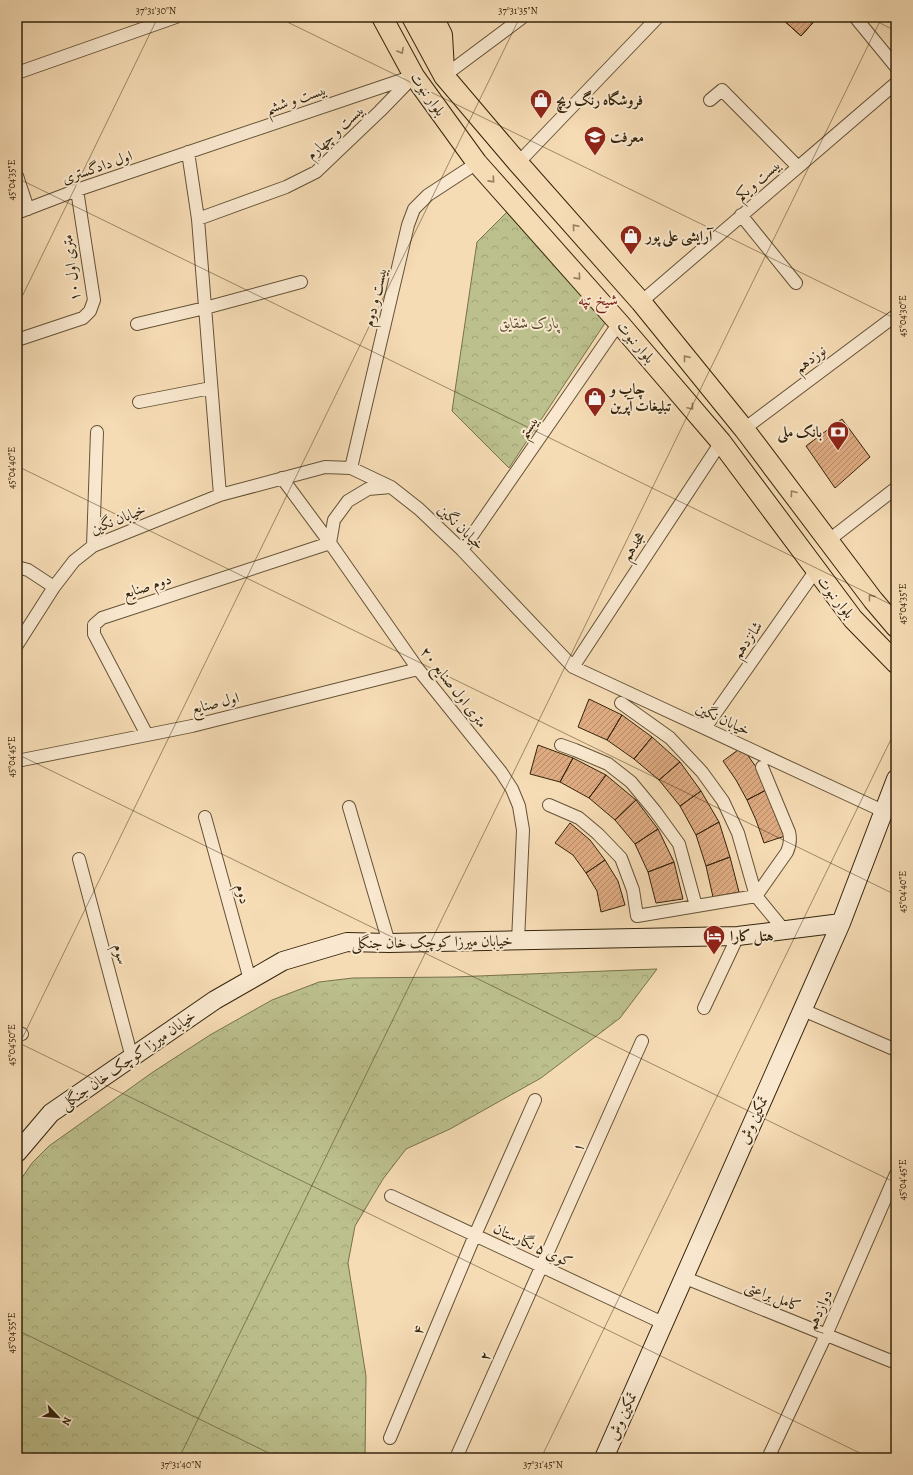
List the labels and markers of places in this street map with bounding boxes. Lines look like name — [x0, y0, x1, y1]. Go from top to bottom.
shop icon: فروشگاه رنگ ریچ — [528, 87, 554, 120]
place label: فروشگاه رنگ ریچ — [556, 90, 643, 113]
school or university icon: معرفت — [582, 124, 608, 157]
place label: معرفت — [610, 127, 644, 147]
shop icon: آرایشی علی پور — [618, 223, 644, 256]
place label: آرایشی علی پور — [644, 226, 714, 248]
place label: چاپ و تبلیغات آپرین — [608, 379, 672, 416]
shop icon: چاپ و تبلیغات آپرین — [582, 385, 608, 418]
bank icon: بانک ملی — [825, 419, 851, 452]
place label: بانک ملی — [776, 422, 822, 444]
hotel icon: هتل کارا — [701, 923, 727, 956]
place label: هتل کارا — [730, 926, 774, 947]

